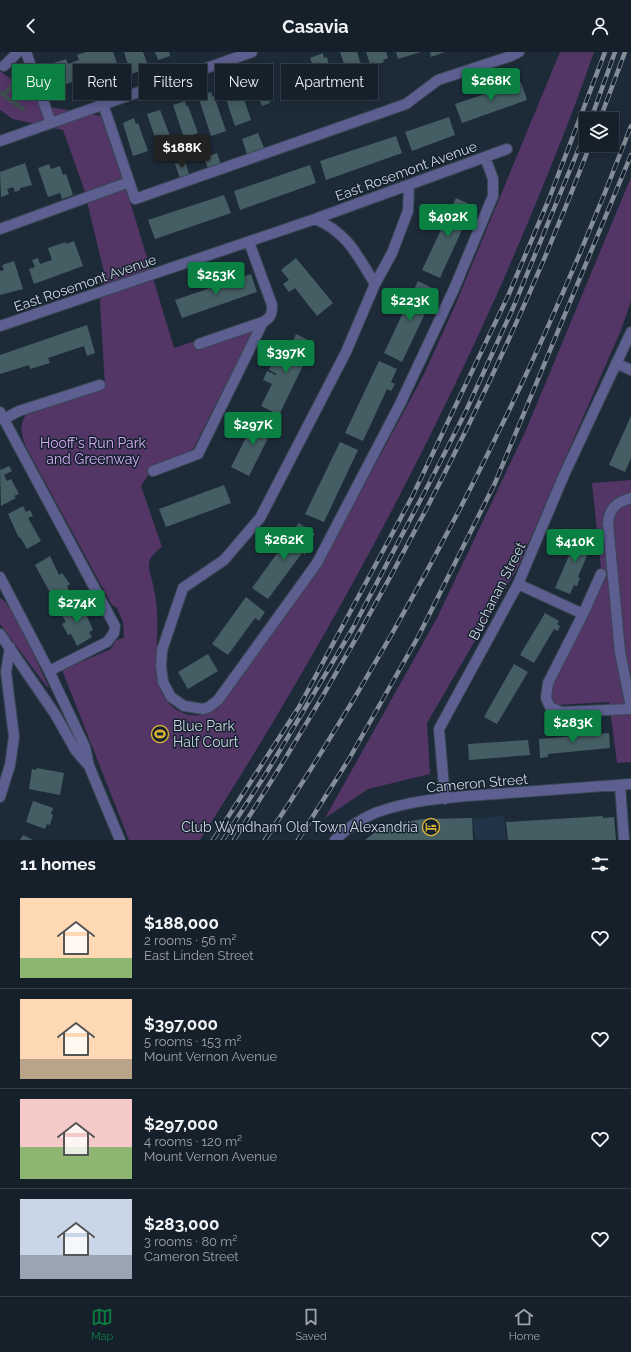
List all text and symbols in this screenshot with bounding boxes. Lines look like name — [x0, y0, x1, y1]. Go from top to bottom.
icon: back — [20, 15, 42, 37]
icon: person — [589, 15, 611, 37]
text: Casavia — [282, 16, 349, 37]
chip: Buy — [12, 64, 65, 100]
chip: Rent — [73, 64, 131, 100]
chip: Filters — [139, 64, 207, 100]
chip: New — [215, 64, 273, 100]
chip: Apartment — [281, 64, 378, 100]
pin: $268K — [463, 68, 519, 102]
text: $268K — [471, 73, 511, 88]
map controls — [579, 112, 619, 152]
button: layers — [579, 112, 619, 152]
pin: $188K — [154, 135, 210, 169]
street label: East Rosemont Avenue — [333, 138, 479, 204]
text: $188K — [162, 140, 202, 155]
pin: $402K — [420, 204, 476, 238]
text: $402K — [428, 209, 468, 224]
street label: East Rosemont Avenue — [12, 251, 158, 315]
pin: $253K — [188, 262, 244, 296]
text: $253K — [197, 267, 235, 282]
pin: $223K — [382, 288, 438, 322]
text: $223K — [391, 293, 429, 308]
pin: $397K — [258, 340, 314, 374]
text: $397K — [266, 345, 306, 360]
pin: $297K — [225, 412, 281, 446]
text: $297K — [233, 417, 273, 432]
park label: Hooff's Run Park and Greenway — [40, 435, 147, 467]
pin: $262K — [256, 527, 312, 561]
pin: $410K — [547, 529, 603, 563]
text: $262K — [264, 532, 304, 547]
text: $410K — [556, 534, 594, 549]
street label: Buchanan Street — [465, 539, 529, 643]
pin: $274K — [49, 590, 105, 624]
text: $274K — [58, 595, 96, 610]
pin: $283K — [545, 710, 601, 744]
text: $283K — [553, 715, 593, 730]
place label: Blue Park Half Court — [173, 718, 239, 750]
sports icon: Blue Park Half Court — [150, 724, 170, 744]
street label: Cameron Street — [426, 771, 529, 795]
hotel icon: Club Wyndham Old Town Alexandria — [421, 817, 441, 837]
place label: Club Wyndham Old Town Alexandria — [181, 819, 418, 835]
icon: filters — [589, 853, 611, 875]
text: 11 homes — [20, 854, 96, 874]
text: $188,000 — [144, 913, 219, 933]
icon: home — [52, 914, 100, 962]
icon: heart — [589, 927, 611, 949]
text: 2 rooms · 56 m² — [144, 933, 236, 948]
text: East Linden Street — [144, 948, 254, 963]
text: $397,000 — [144, 1014, 218, 1034]
icon: home — [52, 1015, 100, 1063]
icon: heart — [589, 1028, 611, 1050]
text: 5 rooms · 153 m² — [144, 1034, 241, 1049]
text: Mount Vernon Avenue — [144, 1049, 277, 1064]
text: $297,000 — [144, 1114, 218, 1134]
icon: home — [52, 1115, 100, 1163]
icon: heart — [589, 1128, 611, 1150]
text: 4 rooms · 120 m² — [144, 1134, 242, 1149]
text: Mount Vernon Avenue — [144, 1149, 277, 1164]
text: $283,000 — [144, 1214, 219, 1234]
icon: home — [52, 1215, 100, 1263]
icon: heart — [589, 1228, 611, 1250]
text: 3 rooms · 80 m² — [144, 1234, 237, 1249]
text: Cameron Street — [144, 1249, 239, 1264]
tab: Map — [91, 1306, 113, 1343]
tab: Saved — [295, 1306, 327, 1343]
tab: Home — [509, 1306, 540, 1343]

